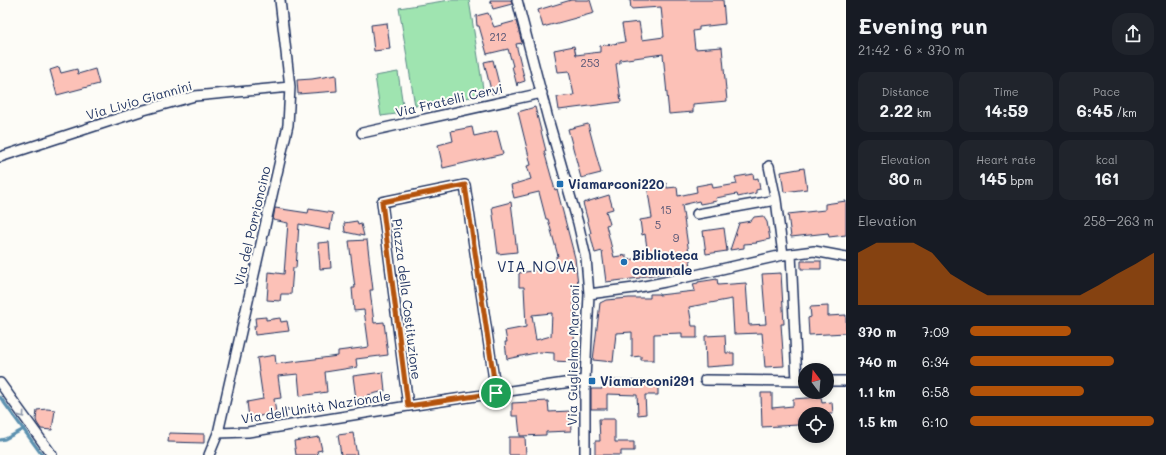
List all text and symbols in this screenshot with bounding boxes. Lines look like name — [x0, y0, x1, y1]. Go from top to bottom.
text: Evening run — [858, 11, 988, 40]
button: share — [1112, 13, 1154, 55]
house number: 212 — [489, 29, 507, 44]
text: 21:42 · 6 × 370 m — [858, 41, 965, 58]
house number: 253 — [581, 55, 600, 70]
street label: Via Livio Giannini — [84, 76, 194, 123]
street label: Via Fratelli Cervi — [394, 79, 504, 120]
text: Distance — [882, 84, 929, 99]
text: Time — [993, 84, 1019, 99]
text: Pace — [1093, 84, 1120, 99]
text: 2.22 — [879, 99, 913, 121]
text: 14:59 — [984, 99, 1028, 121]
text: 6:45 — [1077, 99, 1113, 121]
text: km — [913, 105, 931, 120]
text: /km — [1113, 105, 1137, 120]
text: Elevation — [881, 152, 930, 167]
text: Heart rate — [976, 152, 1036, 167]
text: kcal — [1096, 152, 1118, 167]
street label: Via del Porrioncino — [229, 164, 274, 287]
text: 30 — [889, 167, 910, 189]
text: 145 — [979, 167, 1007, 189]
text: 161 — [1094, 167, 1119, 189]
text: m — [910, 173, 922, 188]
text: bpm — [1007, 173, 1033, 188]
place label: Viamarconi220 — [568, 175, 664, 192]
marker: Viamarconi220 — [555, 179, 565, 189]
house number: 15 — [660, 202, 672, 217]
text: Elevation — [858, 212, 916, 229]
text: 258–263 m — [1083, 212, 1154, 229]
house number: 5 — [655, 217, 661, 232]
street label: Piazza della Costituzione — [389, 218, 426, 380]
house number: 9 — [673, 230, 680, 245]
place label: Biblioteca comunale — [632, 246, 699, 278]
district label: VIA NOVA — [497, 256, 577, 276]
marker: Biblioteca comunale — [619, 257, 629, 267]
street label: Via Guglielmo Marconi — [563, 284, 582, 426]
text: 370 m — [858, 323, 896, 340]
text: 7:09 — [922, 323, 949, 340]
text: 740 m — [858, 353, 897, 370]
text: 6:34 — [922, 353, 949, 370]
north arrow — [798, 363, 834, 399]
map controls — [798, 363, 834, 443]
place label: Viamarconi291 — [600, 372, 694, 389]
pin — [479, 376, 513, 410]
marker: Viamarconi291 — [587, 376, 597, 386]
icon: arrive — [485, 382, 507, 404]
text: 1.1 km — [858, 383, 896, 400]
text: 6:58 — [922, 383, 949, 400]
street label: Via dell'Unità Nazionale — [240, 386, 392, 427]
button: locate — [798, 407, 834, 443]
one-way arrow — [17, 410, 24, 417]
text: 1.5 km — [858, 413, 897, 430]
text: 6:10 — [922, 413, 948, 430]

